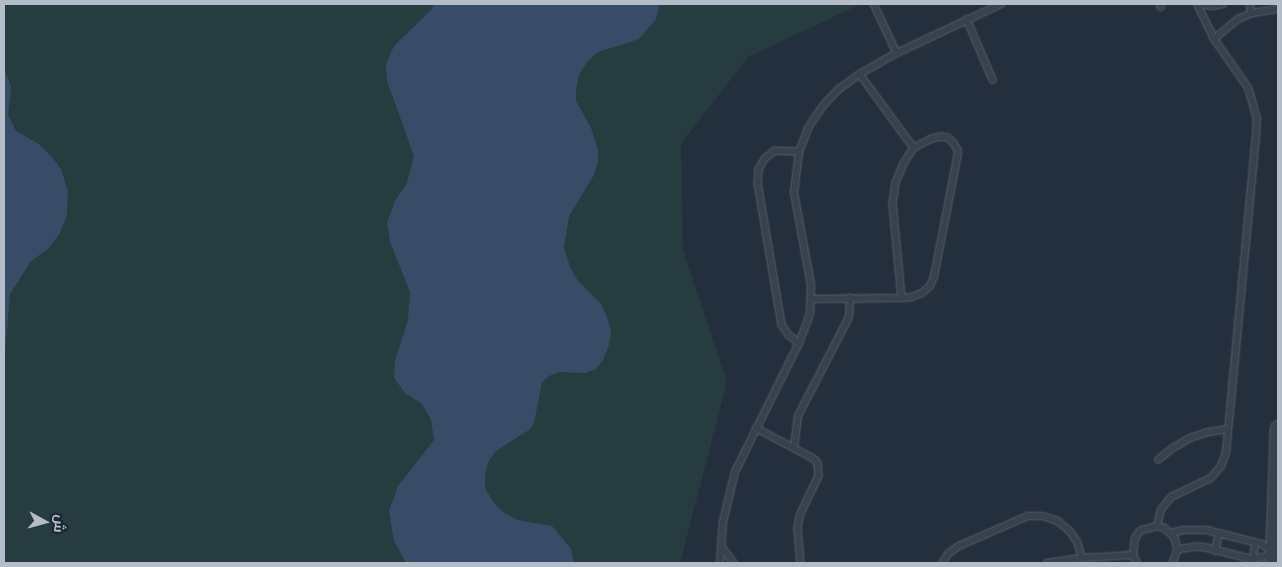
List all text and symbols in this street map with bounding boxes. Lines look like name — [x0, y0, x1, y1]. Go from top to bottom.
north arrow — [20, 497, 70, 547]
text: ش — [50, 514, 70, 534]

